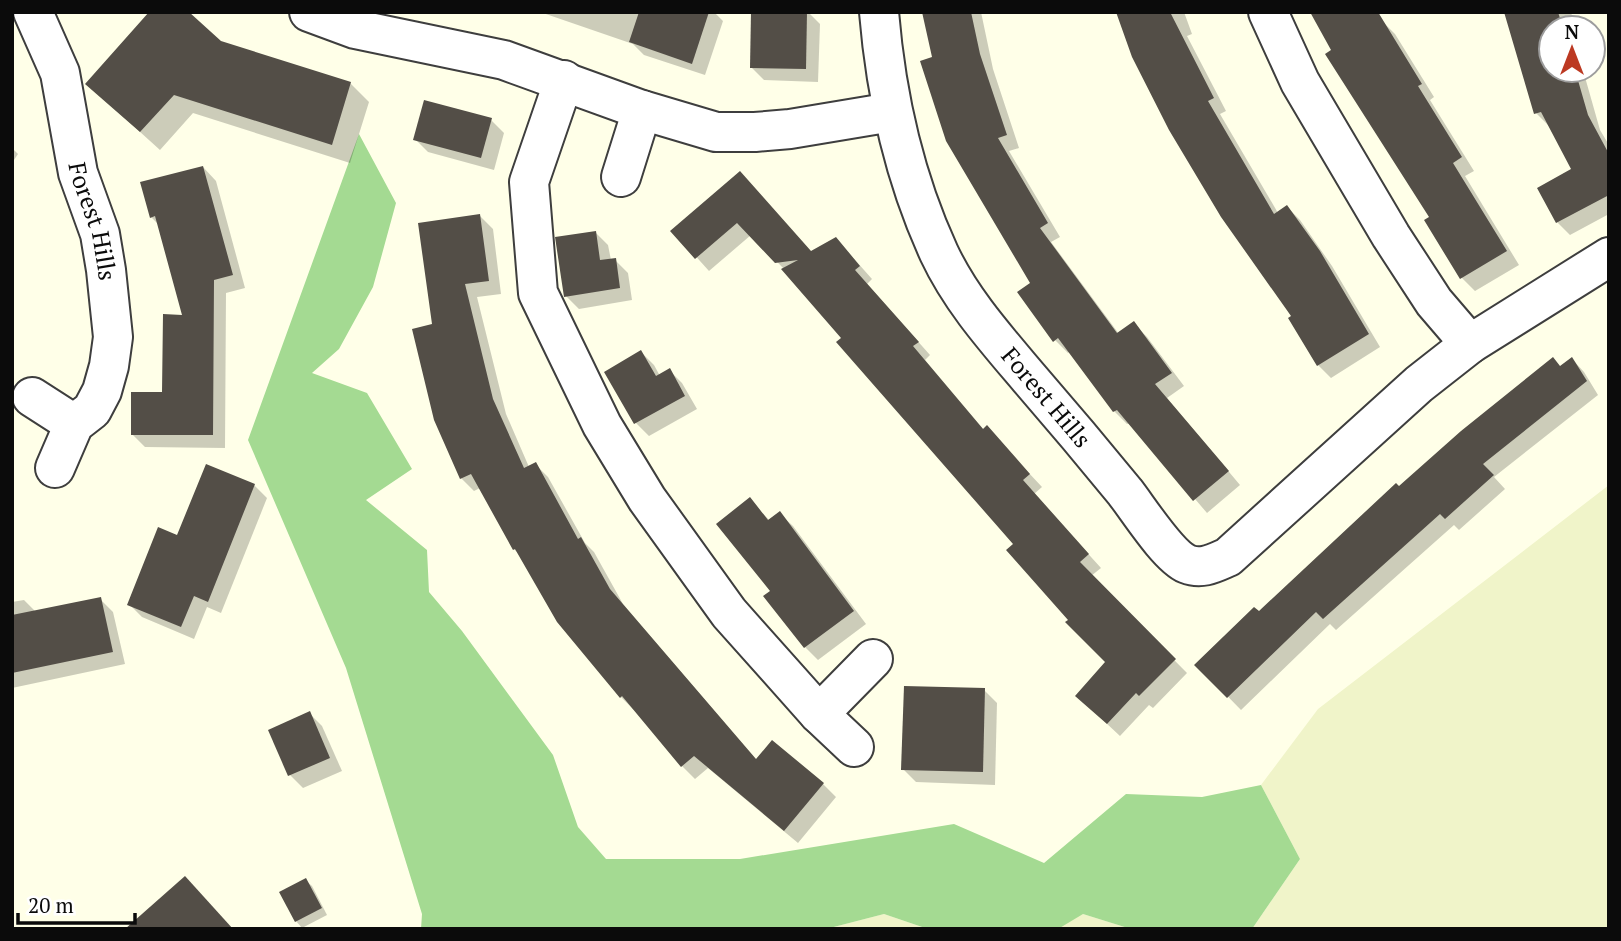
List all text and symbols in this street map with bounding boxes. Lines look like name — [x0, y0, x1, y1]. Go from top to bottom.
north arrow — [1537, 14, 1607, 84]
text: N — [1565, 19, 1580, 44]
street label: Forest Hills — [61, 160, 124, 282]
street label: Forest Hills — [995, 340, 1099, 454]
scale bar — [18, 881, 135, 925]
text: 20 m — [28, 891, 74, 919]

